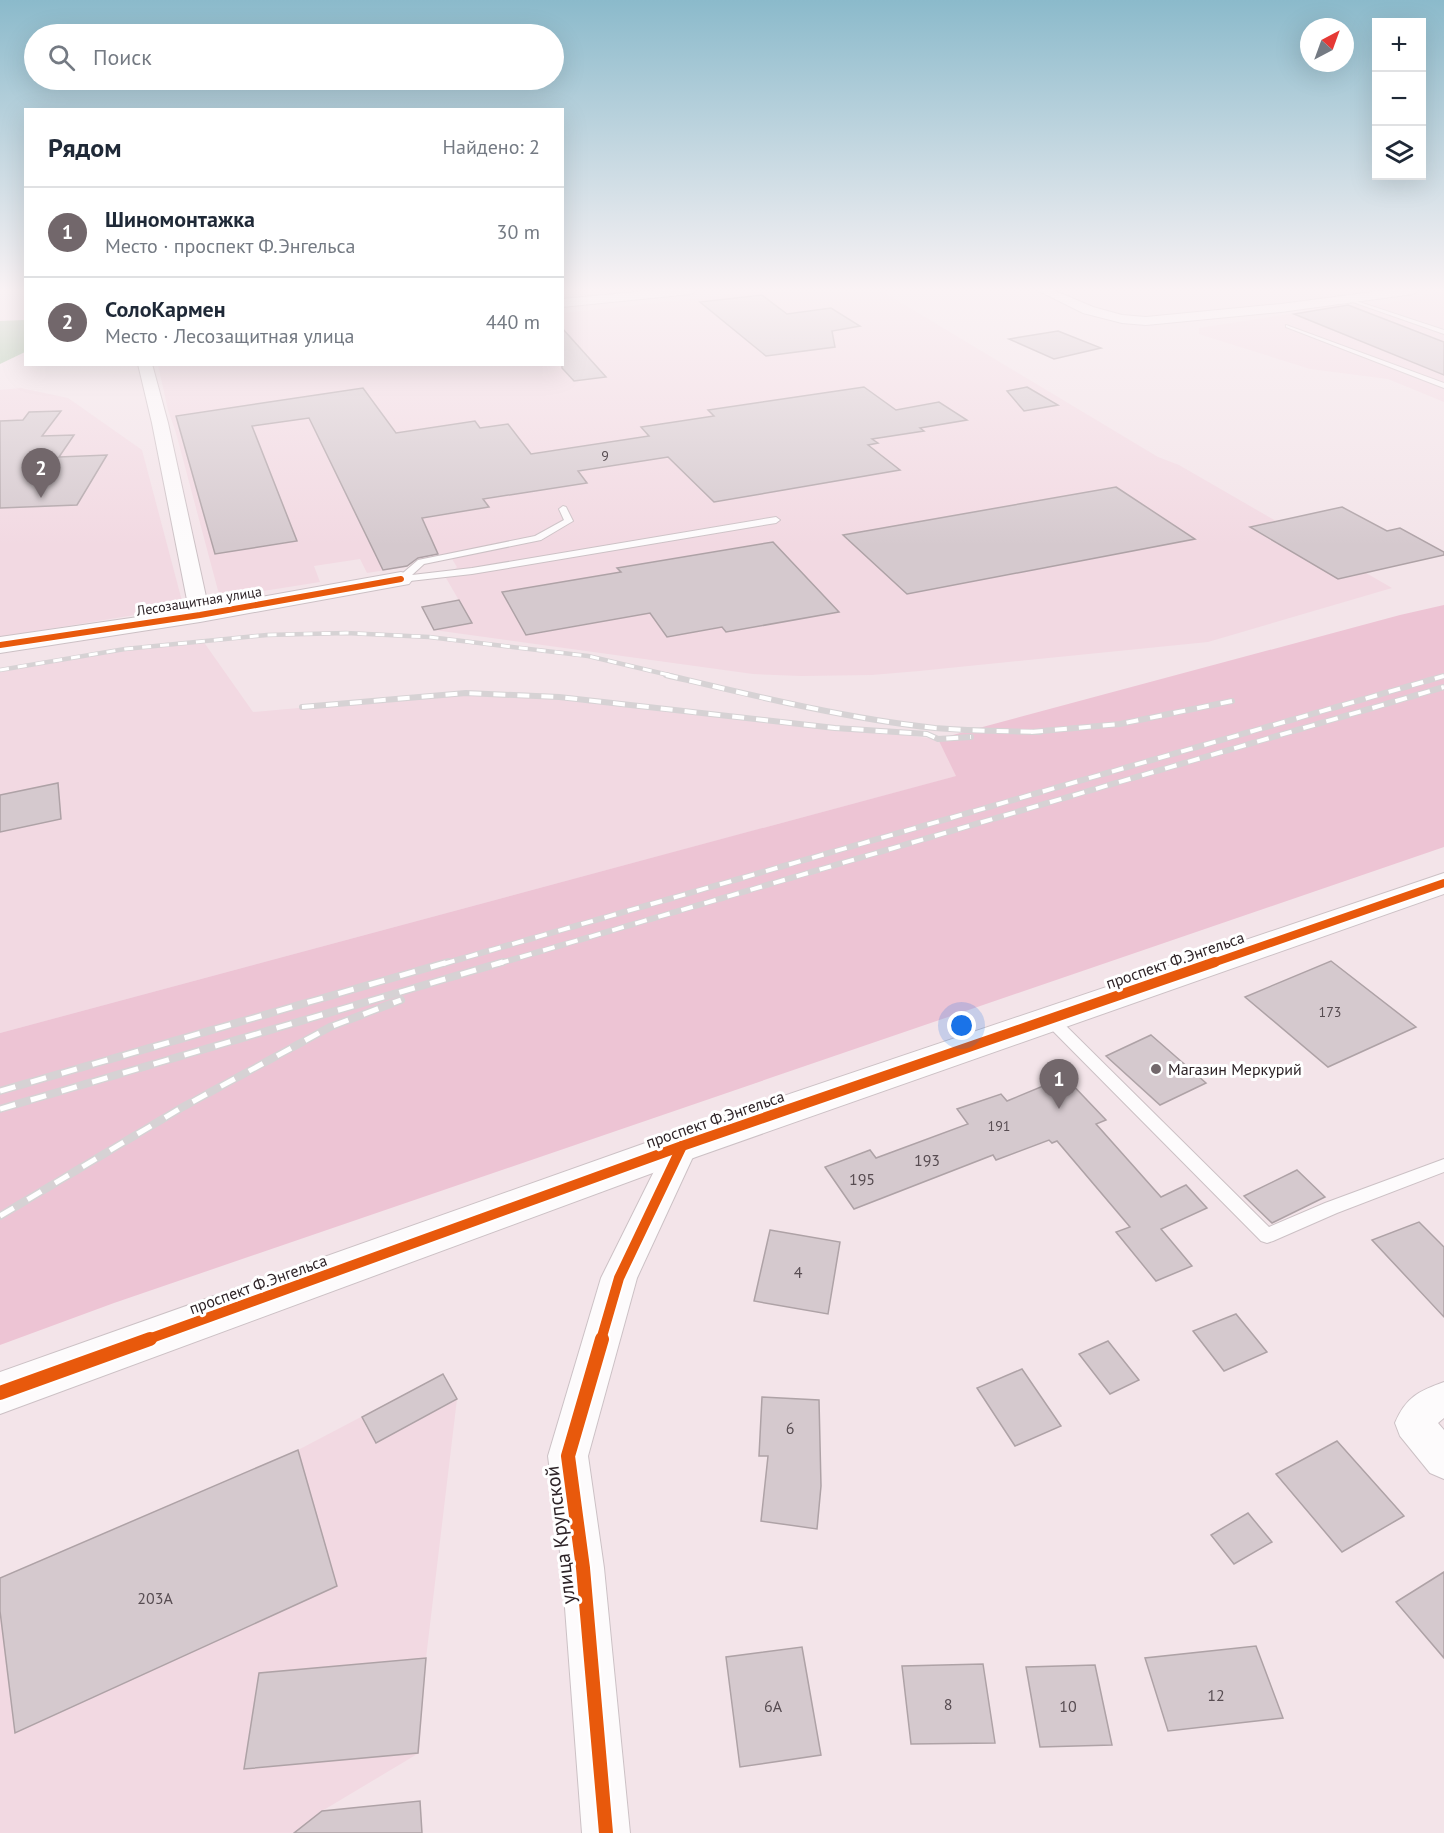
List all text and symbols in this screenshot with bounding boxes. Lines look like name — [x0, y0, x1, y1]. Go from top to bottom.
north arrow — [1300, 18, 1354, 72]
map controls — [1372, 18, 1426, 180]
button: + — [1372, 18, 1426, 72]
search box — [24, 24, 564, 90]
icon: search — [45, 41, 78, 74]
text: Поиск — [93, 43, 152, 71]
button: − — [1372, 72, 1426, 126]
button: layers — [1372, 126, 1426, 180]
text: Рядом — [48, 131, 122, 164]
text: Найдено: 2 — [443, 134, 540, 160]
text: Шиномонтажка — [105, 205, 255, 233]
text: 1 — [62, 219, 73, 245]
text: 30 m — [497, 219, 540, 245]
text: Место · проспект Ф.Энгельса — [105, 233, 355, 259]
text: СолоКармен — [105, 295, 226, 323]
text: 2 — [62, 309, 73, 335]
text: 440 m — [486, 309, 540, 335]
text: Место · Лесозащитная улица — [105, 323, 354, 349]
house number: 9 — [601, 447, 609, 465]
pin: 2 — [22, 448, 60, 498]
street label: Лесозащитная улица — [134, 582, 263, 620]
street label: проспект Ф.Энгельса — [1103, 927, 1247, 993]
house number: 173 — [1319, 1003, 1341, 1021]
your location — [947, 1011, 976, 1040]
place label: Магазин Меркурий — [1168, 1059, 1302, 1079]
pin: 1 — [1040, 1060, 1078, 1109]
marker: Магазин Меркурий — [1149, 1062, 1163, 1076]
street label: проспект Ф.Энгельса — [643, 1086, 787, 1152]
house number: 191 — [988, 1117, 1010, 1135]
house number: 193 — [914, 1150, 940, 1170]
house number: 195 — [849, 1169, 875, 1189]
street label: проспект Ф.Энгельса — [186, 1250, 330, 1318]
house number: 4 — [794, 1262, 803, 1282]
house number: 6 — [786, 1418, 794, 1438]
street label: улица Крупской — [539, 1464, 581, 1606]
house number: 203А — [137, 1588, 173, 1608]
house number: 12 — [1207, 1685, 1225, 1705]
house number: 8 — [944, 1694, 952, 1714]
house number: 6А — [764, 1696, 783, 1716]
house number: 10 — [1059, 1696, 1077, 1716]

